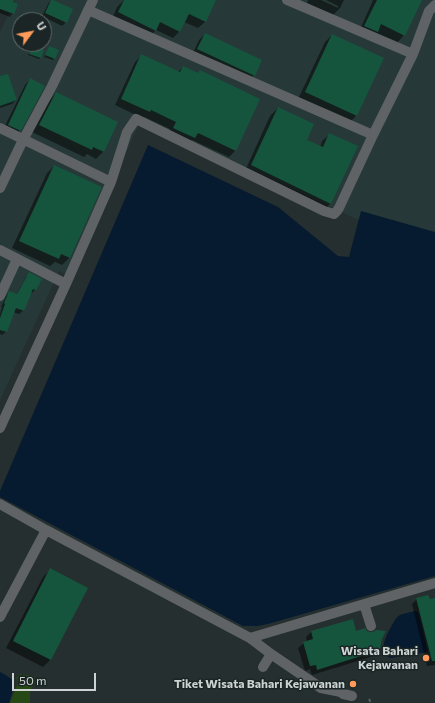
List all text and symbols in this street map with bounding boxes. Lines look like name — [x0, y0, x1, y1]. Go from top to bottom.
north arrow — [12, 12, 52, 52]
text: U — [34, 19, 49, 33]
place label: Wisata Bahari Kejawanan — [341, 644, 418, 672]
marker: Wisata Bahari Kejawanan — [421, 653, 431, 663]
scale bar — [14, 665, 98, 691]
text: 50 m — [19, 673, 47, 687]
place label: Tiket Wisata Bahari Kejawanan — [174, 677, 345, 691]
marker: Tiket Wisata Bahari Kejawanan — [348, 679, 358, 689]

